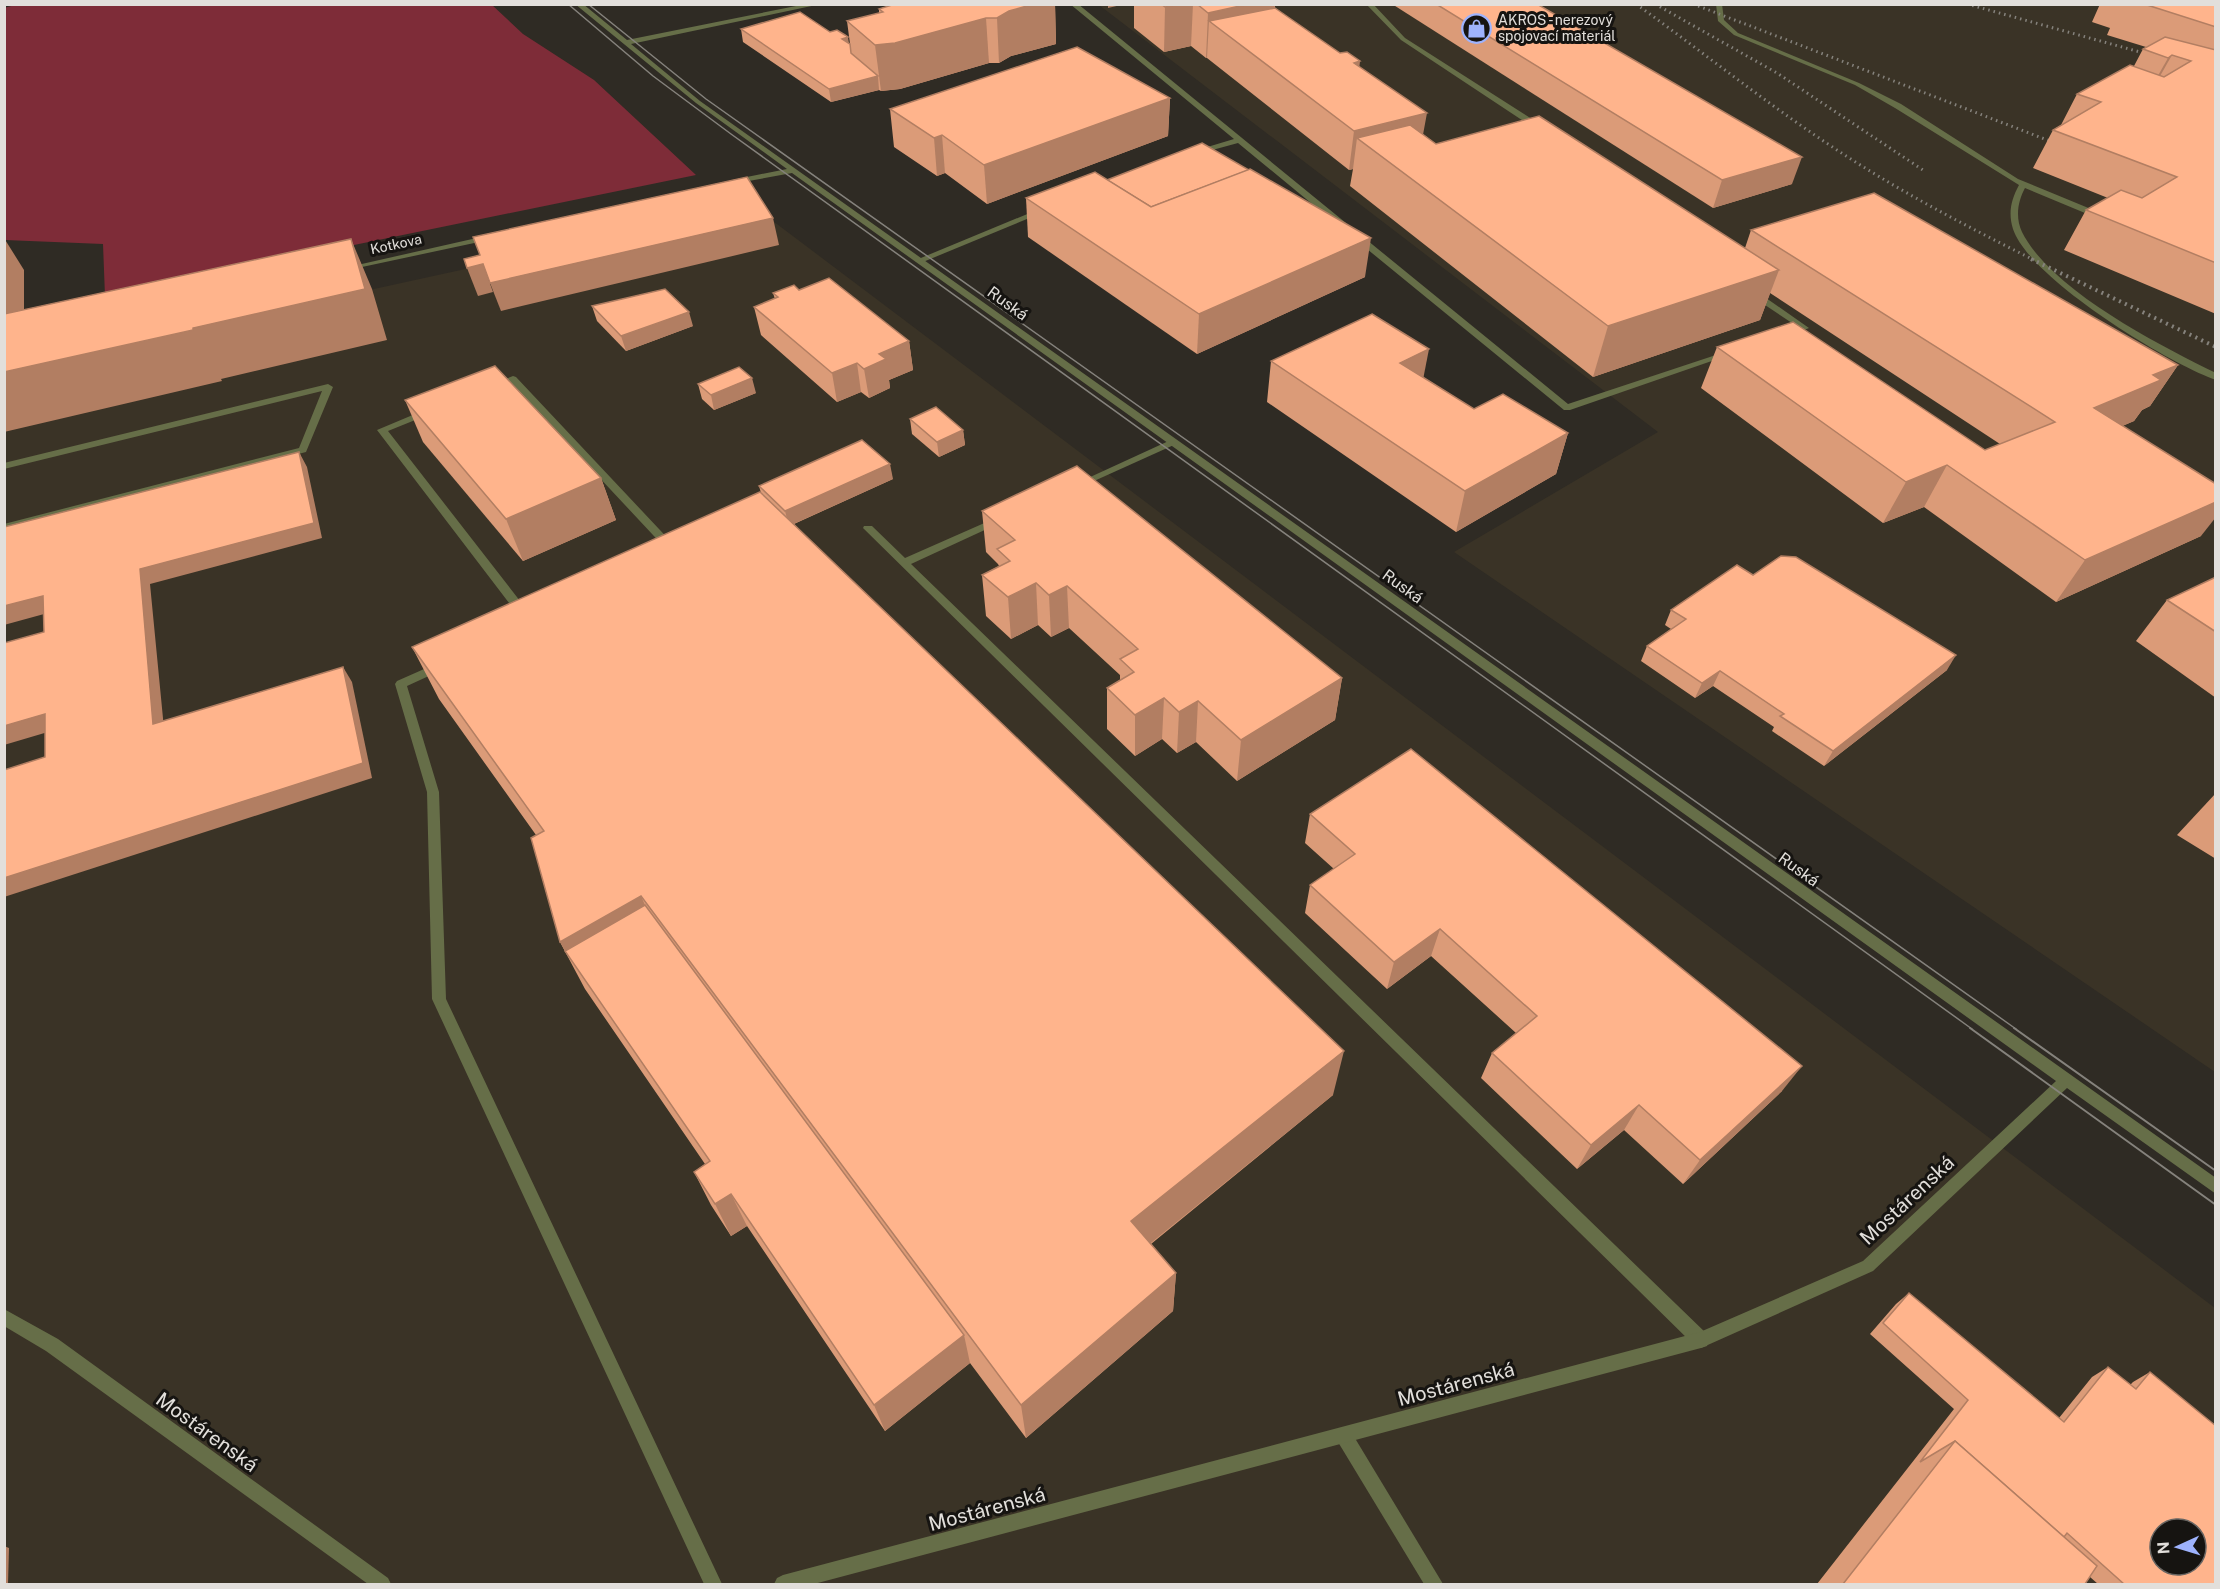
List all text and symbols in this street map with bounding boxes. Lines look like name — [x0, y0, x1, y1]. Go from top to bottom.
shop icon: AKROS - nerezový spojovací materiál — [1461, 12, 1493, 44]
place label: AKROS - nerezový spojovací materiál — [1498, 12, 1615, 44]
street label: Kotkova — [369, 231, 423, 257]
street label: Ruská — [984, 282, 1032, 325]
street label: Ruská — [1379, 565, 1427, 608]
street label: Ruská — [1775, 848, 1823, 891]
street label: Mostárenská — [1855, 1150, 1959, 1250]
street label: Mostárenská — [1395, 1357, 1517, 1411]
street label: Mostárenská — [151, 1387, 263, 1477]
street label: Mostárenská — [926, 1482, 1048, 1536]
north arrow — [2148, 1517, 2208, 1577]
text: N — [2154, 1541, 2173, 1555]

